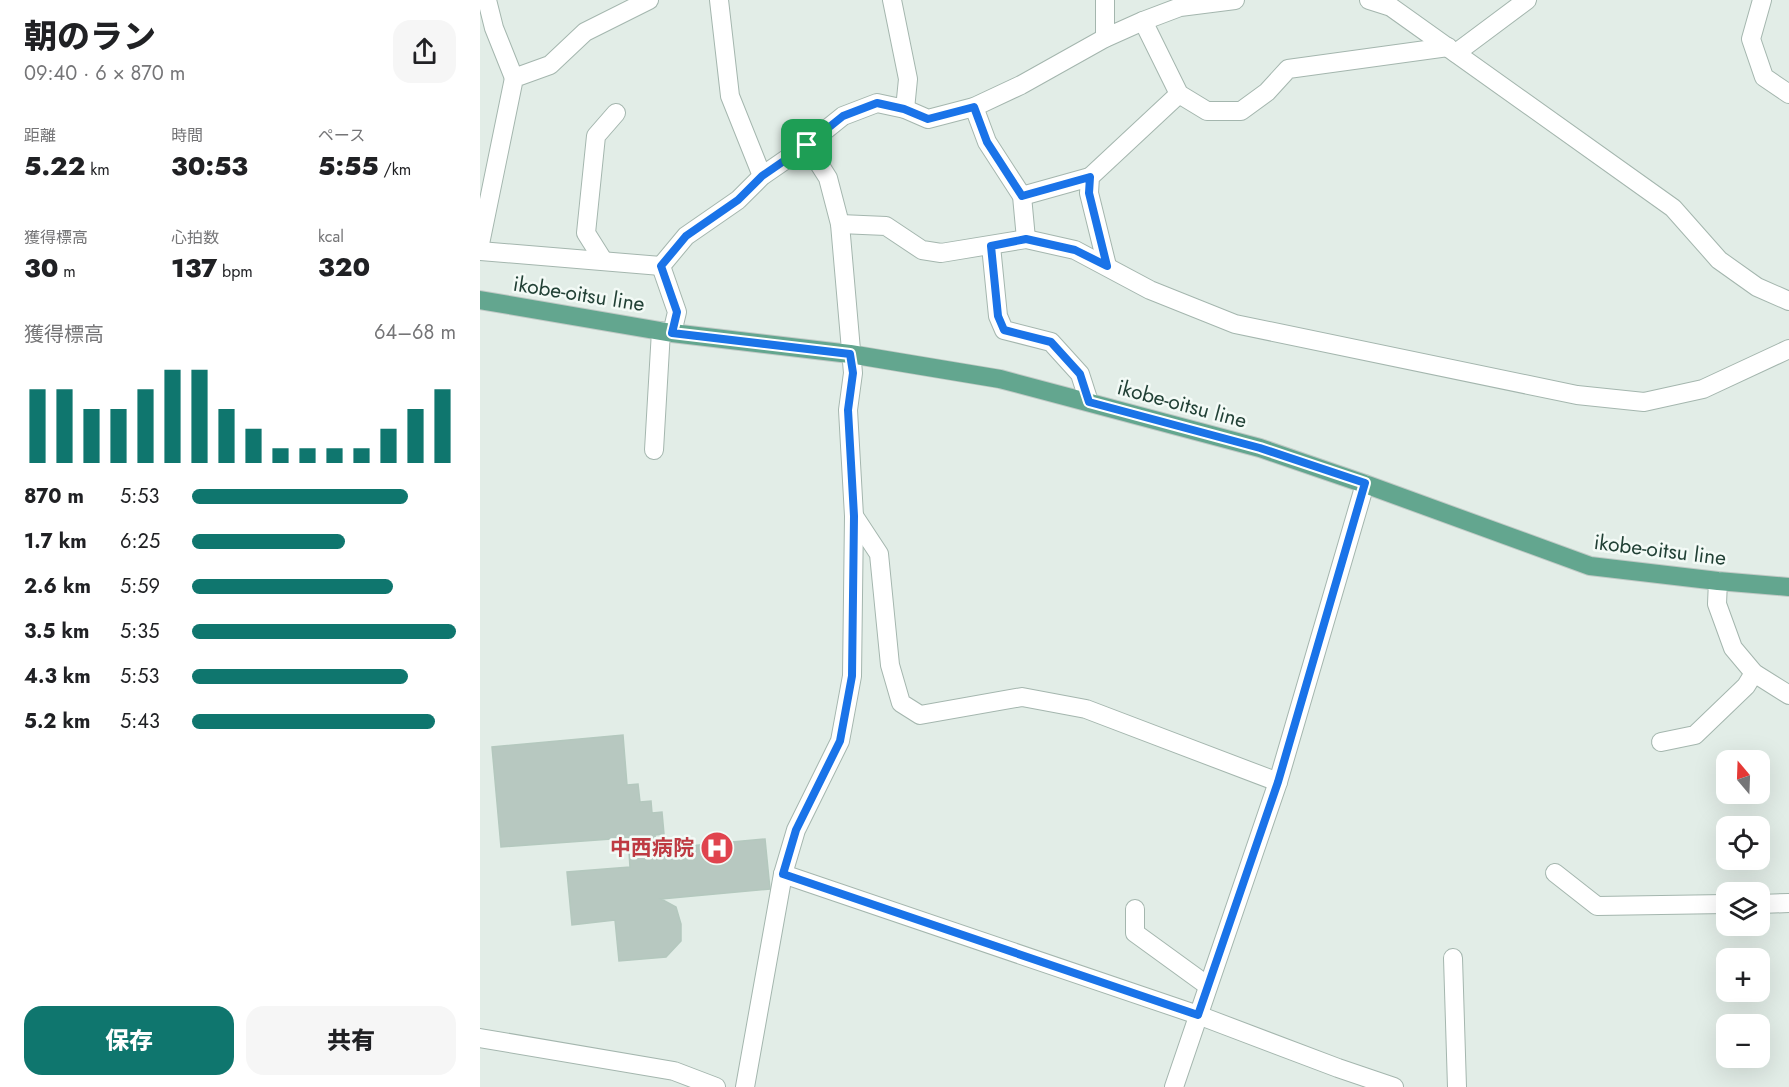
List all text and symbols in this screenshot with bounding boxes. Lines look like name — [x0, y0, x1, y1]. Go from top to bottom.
text: 朝のラン — [24, 13, 156, 60]
button: share — [393, 20, 456, 83]
text: 09:40 · 6 × 870 m — [24, 59, 185, 88]
pin — [781, 119, 832, 170]
text: 距離 — [24, 124, 56, 147]
text: 時間 — [171, 124, 203, 147]
text: ペース — [318, 124, 365, 147]
icon: arrive — [790, 128, 823, 161]
text: 5.22 — [24, 147, 85, 185]
text: 30:53 — [171, 147, 248, 185]
text: 5:55 — [318, 147, 379, 185]
text: km — [85, 158, 110, 181]
text: /km — [379, 158, 411, 181]
text: kcal — [318, 225, 344, 248]
text: 獲得標高 — [24, 226, 88, 249]
text: 心拍数 — [171, 226, 219, 249]
text: 320 — [318, 248, 370, 286]
text: 30 — [24, 249, 58, 287]
text: 137 — [171, 249, 217, 287]
text: m — [58, 260, 76, 283]
text: bpm — [217, 260, 253, 283]
street label: ikobe-oitsu line — [511, 269, 647, 319]
text: 64–68 m — [374, 318, 456, 347]
text: 獲得標高 — [24, 320, 104, 349]
street label: ikobe-oitsu line — [1114, 372, 1250, 436]
text: 870 m — [24, 482, 84, 511]
text: 5:53 — [120, 482, 159, 511]
text: 1.7 km — [24, 527, 87, 556]
text: 6:25 — [120, 527, 160, 556]
street label: ikobe-oitsu line — [1592, 527, 1728, 573]
text: 2.6 km — [24, 572, 91, 601]
text: 5:59 — [120, 572, 160, 601]
text: 3.5 km — [24, 617, 89, 646]
text: 5:35 — [120, 617, 159, 646]
text: 4.3 km — [24, 662, 91, 691]
text: 5:53 — [120, 662, 159, 691]
text: 5.2 km — [24, 707, 90, 736]
text: 5:43 — [120, 707, 160, 736]
north arrow — [1716, 750, 1770, 804]
map controls — [1716, 750, 1770, 1068]
button: locate — [1716, 816, 1770, 870]
hospital icon: 中西病院 — [699, 830, 735, 866]
place label: 中西病院 — [610, 833, 694, 863]
button: layers — [1716, 882, 1770, 936]
button: + — [1716, 948, 1770, 1002]
button: 保存 — [24, 1006, 234, 1075]
button: 共有 — [246, 1006, 456, 1075]
button: − — [1716, 1014, 1770, 1068]

